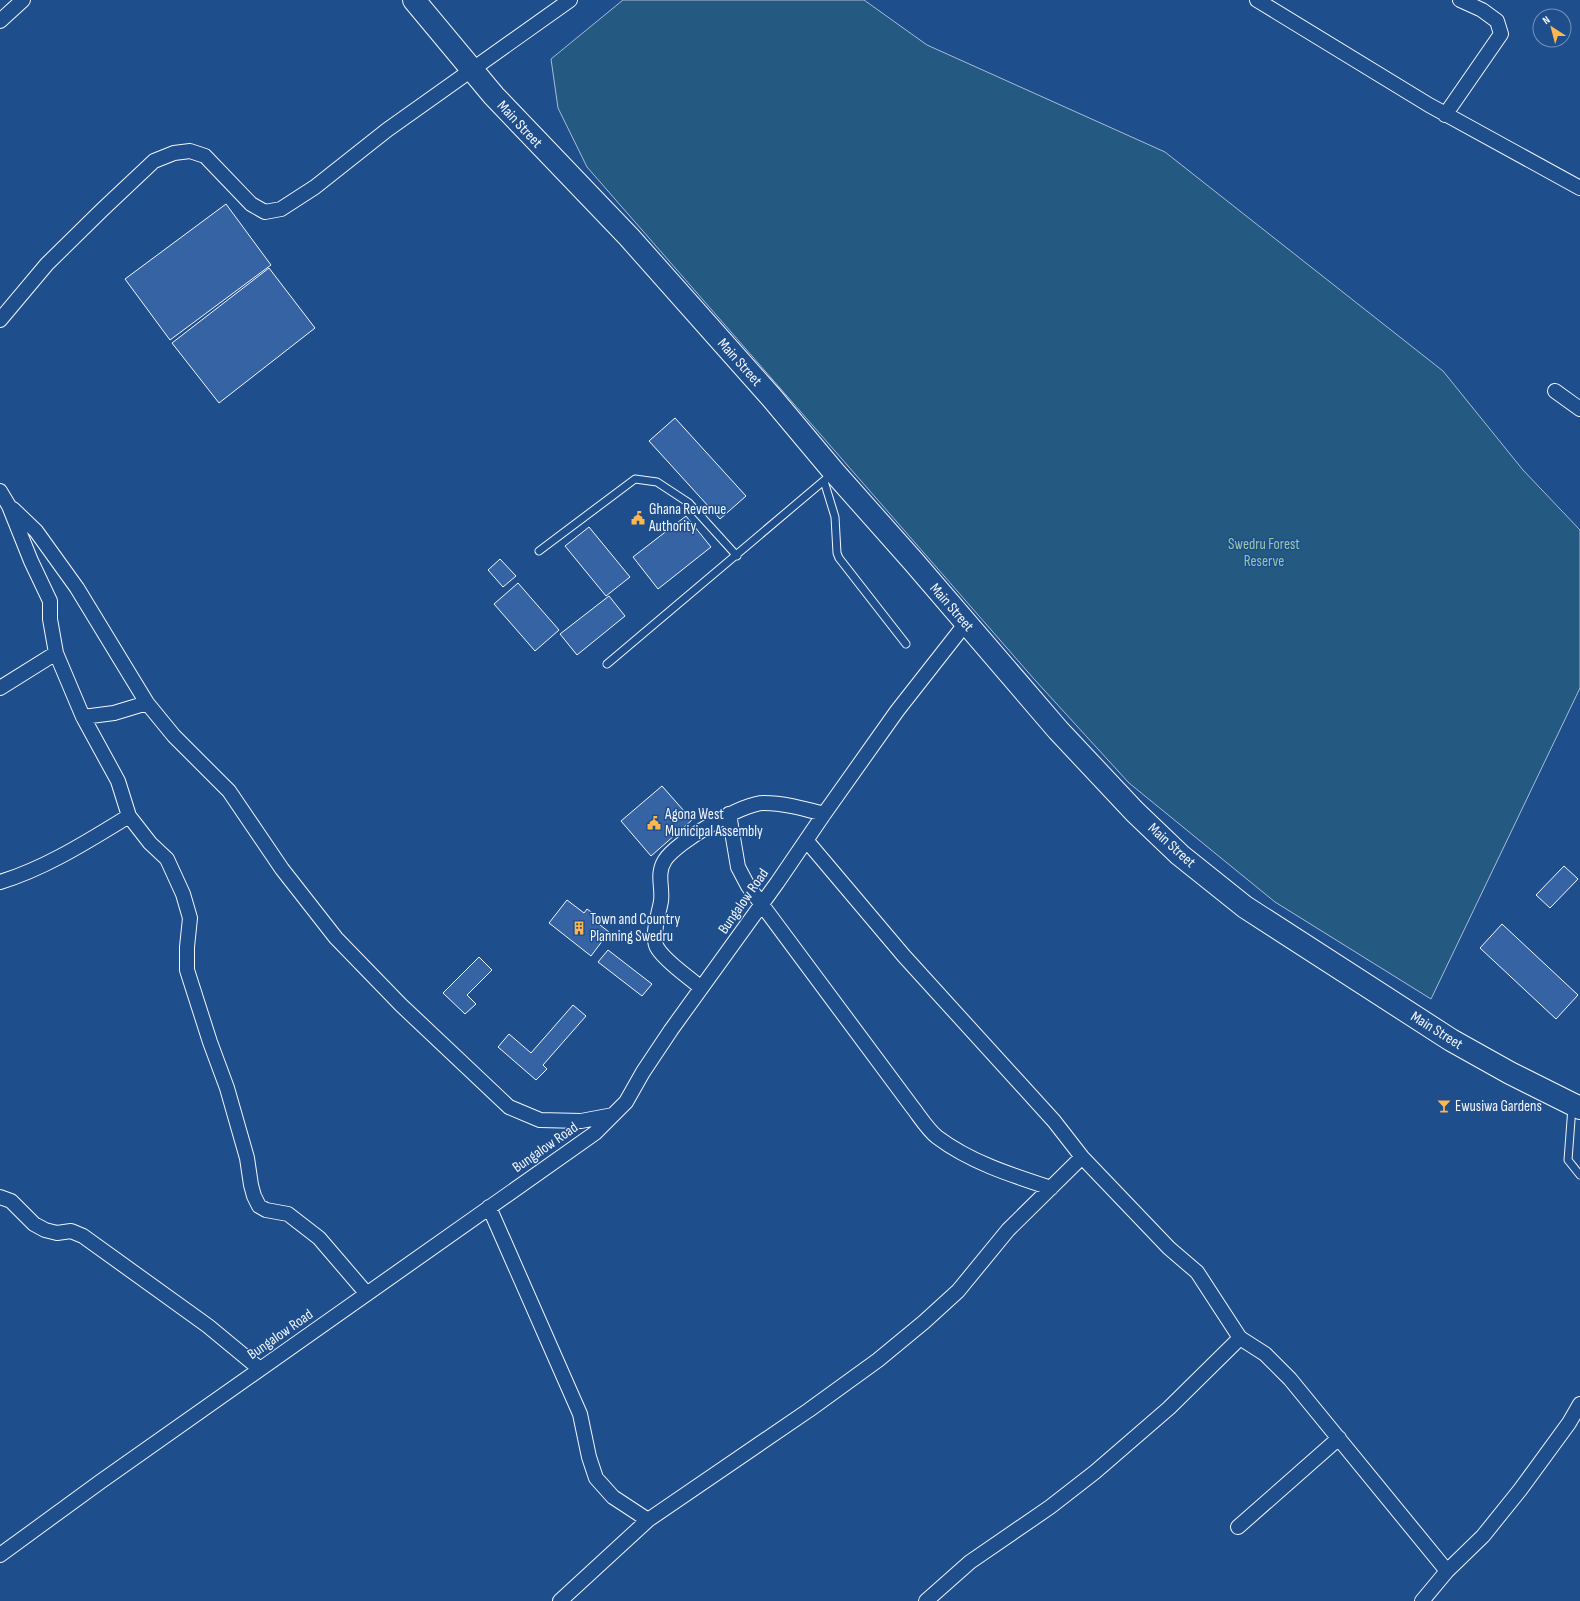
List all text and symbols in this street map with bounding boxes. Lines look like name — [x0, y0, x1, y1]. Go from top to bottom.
north arrow — [1532, 8, 1572, 48]
text: N — [1540, 13, 1553, 27]
street label: Main Street — [493, 97, 547, 152]
street label: Main Street — [713, 334, 766, 391]
place label: Ghana Revenue Authority — [648, 500, 726, 536]
public building icon: Ghana Revenue Authority — [630, 510, 646, 526]
park label: Swedru Forest Reserve — [1228, 535, 1300, 571]
street label: Main Street — [925, 579, 978, 636]
place label: Agona West Municipal Assembly — [664, 805, 763, 841]
public building icon: Agona West Municipal Assembly — [646, 815, 662, 831]
street label: Main Street — [1144, 819, 1200, 872]
street label: Bungalow Road — [714, 865, 773, 938]
place label: Town and Country Planning Swedru — [590, 910, 680, 946]
building icon: Town and Country Planning Swedru — [571, 920, 587, 936]
street label: Main Street — [1407, 1007, 1467, 1054]
place label: Ewusiwa Gardens — [1455, 1097, 1542, 1116]
bar icon: Ewusiwa Gardens — [1436, 1098, 1452, 1114]
street label: Bungalow Road — [509, 1118, 582, 1177]
street label: Bungalow Road — [244, 1305, 317, 1364]

